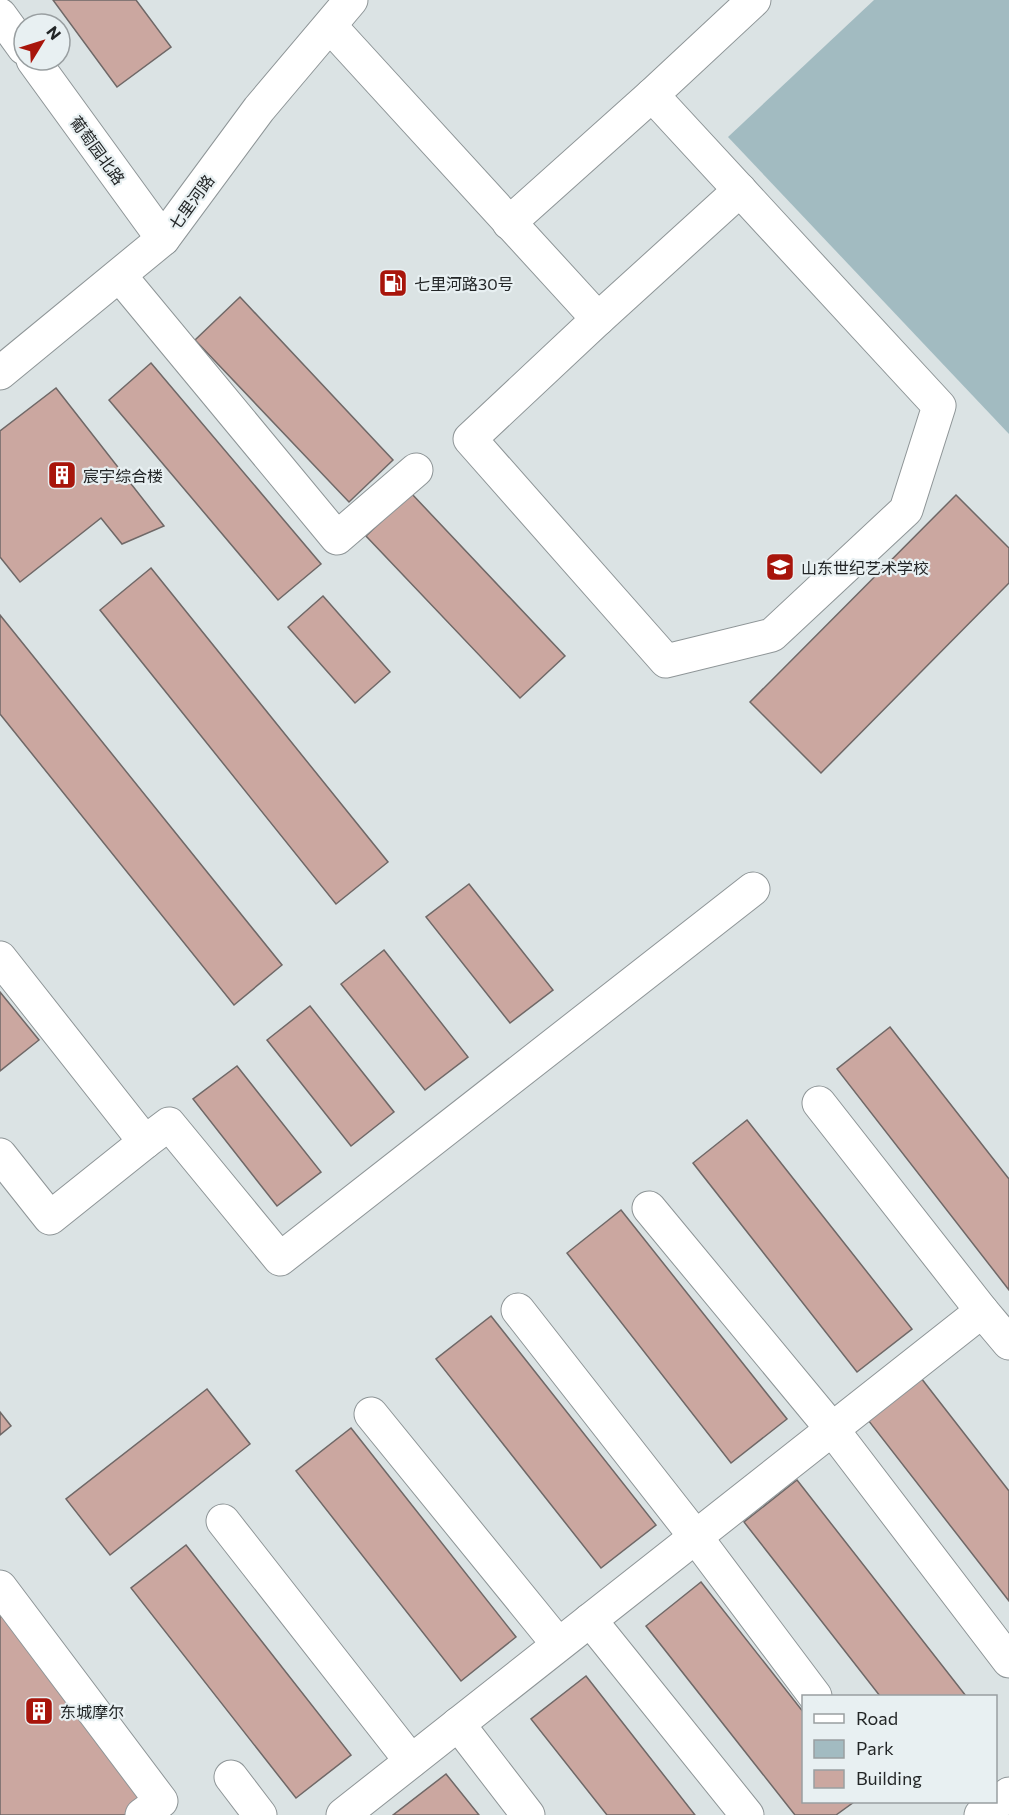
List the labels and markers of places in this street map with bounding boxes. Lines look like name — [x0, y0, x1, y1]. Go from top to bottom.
fuel station icon: 七里河路30号 — [377, 267, 409, 299]
place label: 七里河路30号 — [414, 274, 514, 293]
building icon: 宸宇综合楼 — [46, 459, 78, 491]
place label: 宸宇综合楼 — [83, 466, 163, 485]
school or university icon: 山东世纪艺术学校 — [764, 551, 796, 583]
place label: 山东世纪艺术学校 — [801, 558, 929, 577]
building icon: 东城摩尔 — [23, 1695, 55, 1727]
place label: 东城摩尔 — [60, 1702, 124, 1721]

